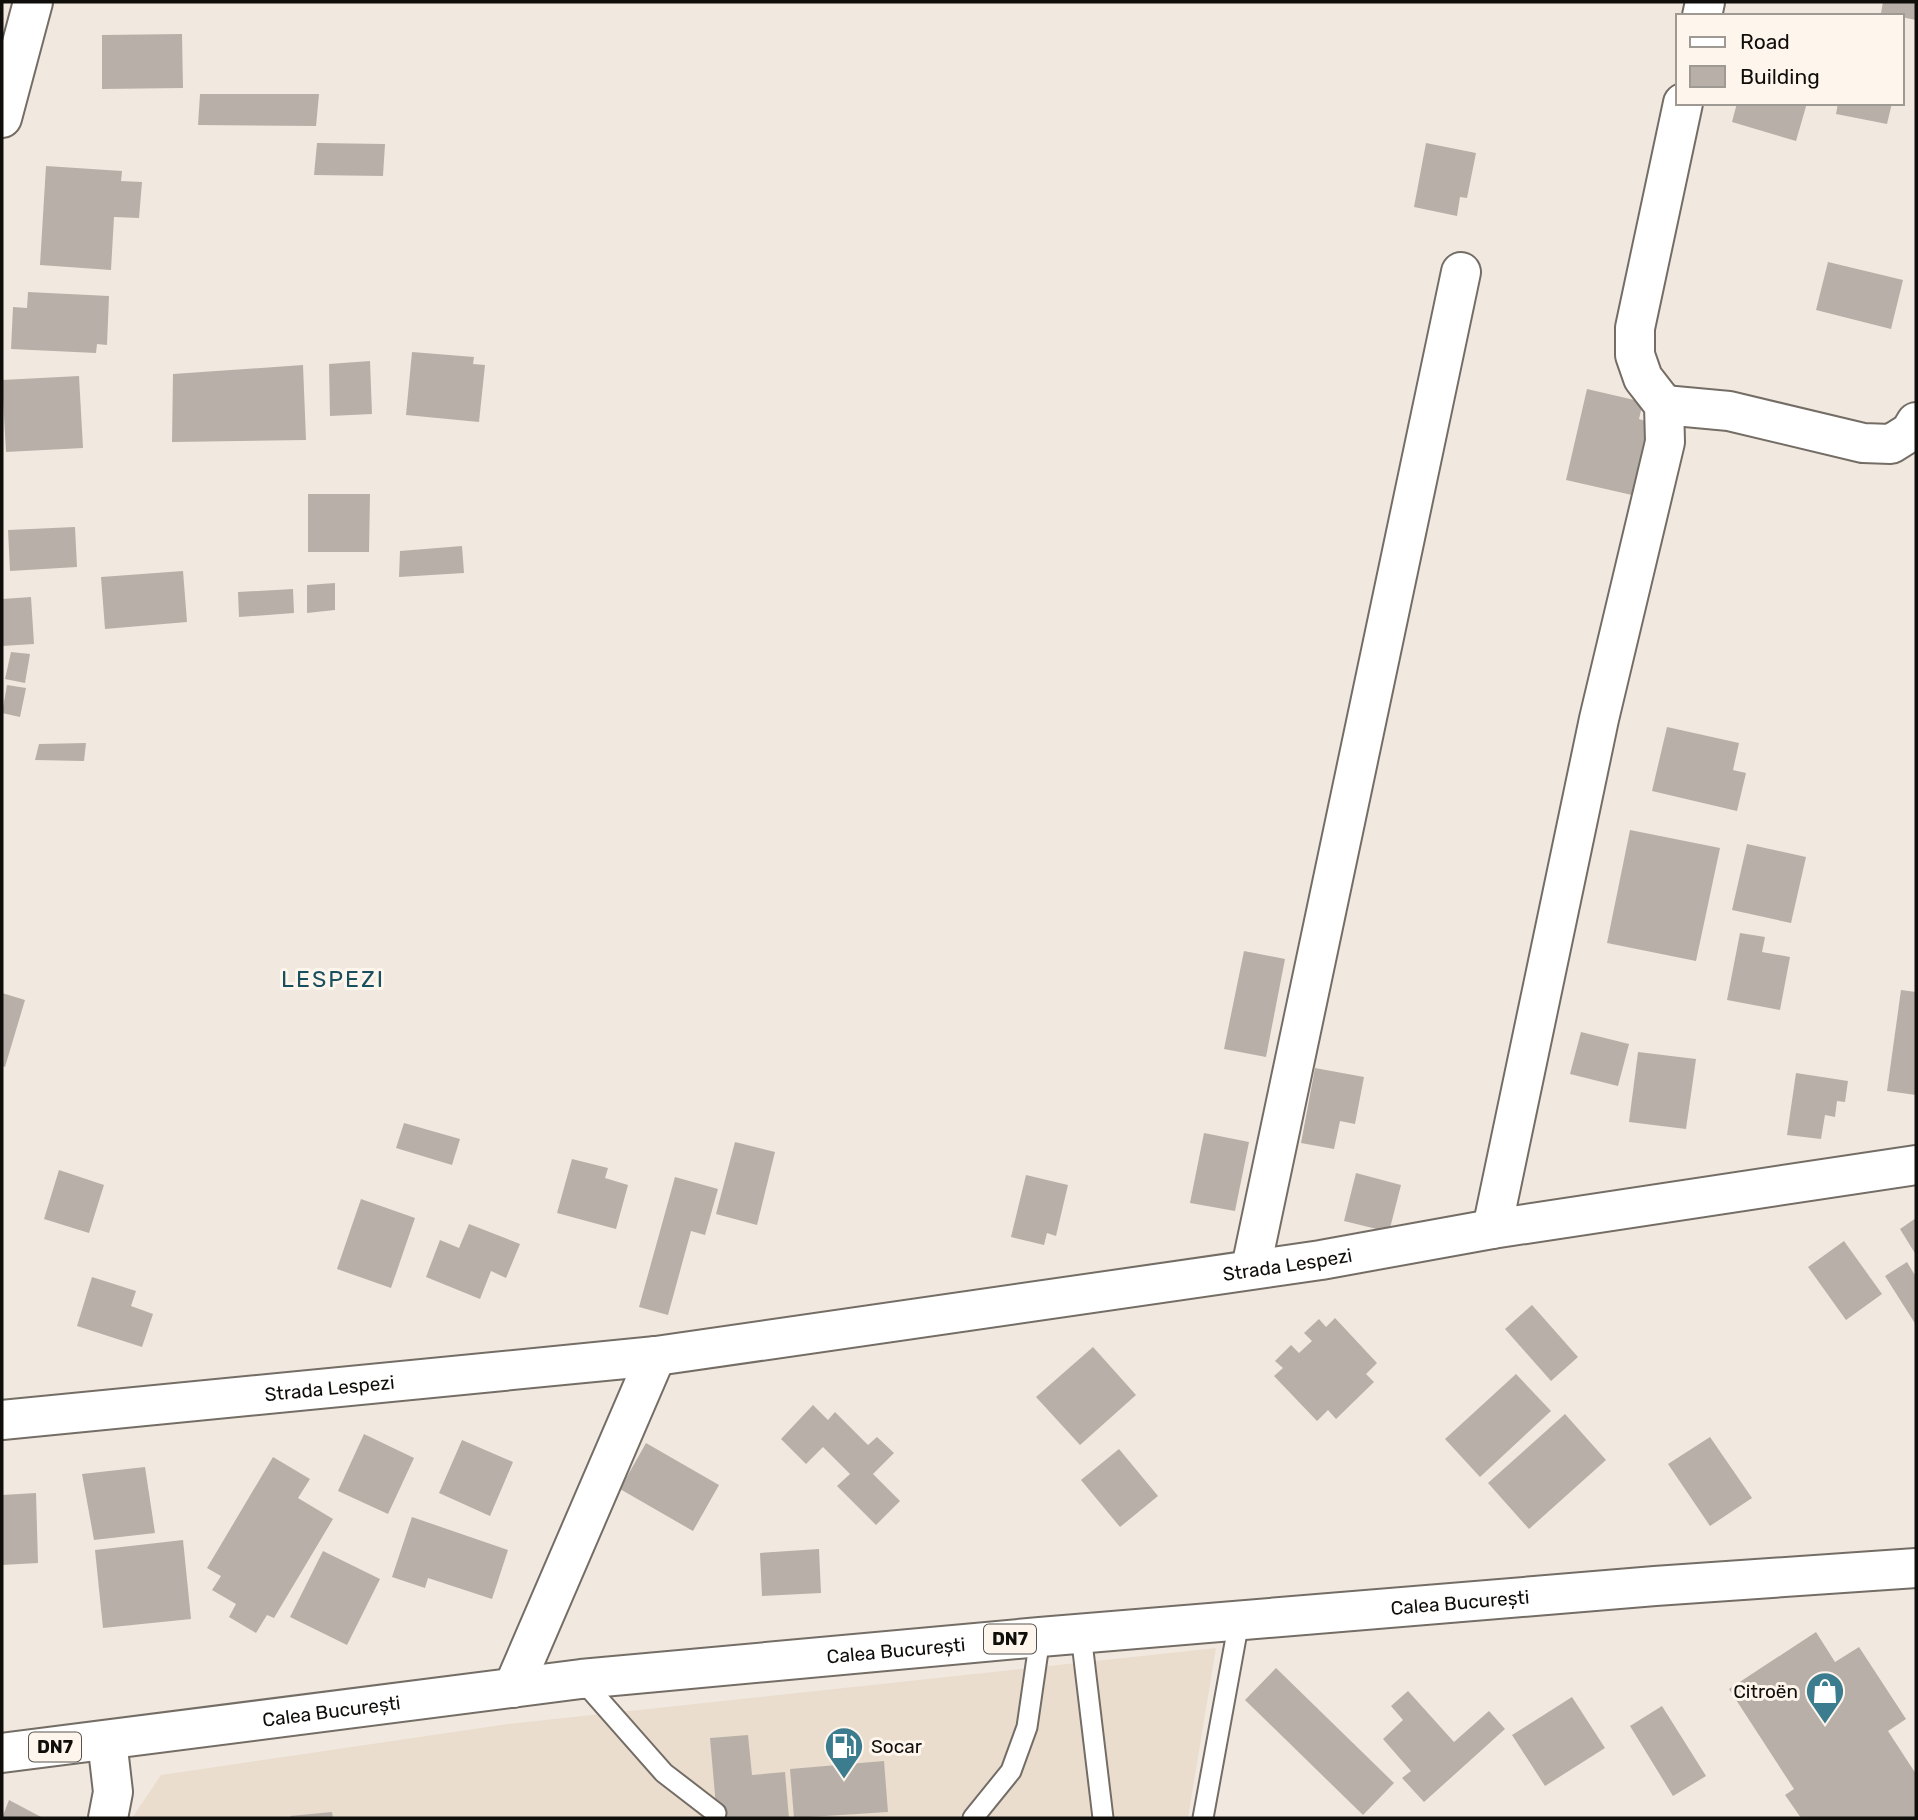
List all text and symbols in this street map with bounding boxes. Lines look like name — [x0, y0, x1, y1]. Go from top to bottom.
legend — [1676, 14, 1904, 105]
text: Road — [1740, 29, 1790, 54]
text: Building — [1740, 64, 1820, 89]
district label: LESPEZI — [281, 965, 385, 993]
street label: Strada Lespezi — [1221, 1244, 1354, 1286]
street label: Strada Lespezi — [263, 1371, 395, 1406]
street label: Calea București — [1390, 1585, 1530, 1620]
road number: DN7 — [984, 1624, 1036, 1654]
street label: Calea București — [826, 1633, 966, 1668]
shop icon: Citroën — [1804, 1670, 1846, 1725]
place label: Citroën — [1733, 1680, 1798, 1703]
street label: Calea București — [261, 1691, 402, 1732]
fuel station icon: Socar — [823, 1725, 865, 1780]
road number: DN7 — [29, 1732, 81, 1762]
place label: Socar — [871, 1735, 923, 1758]

